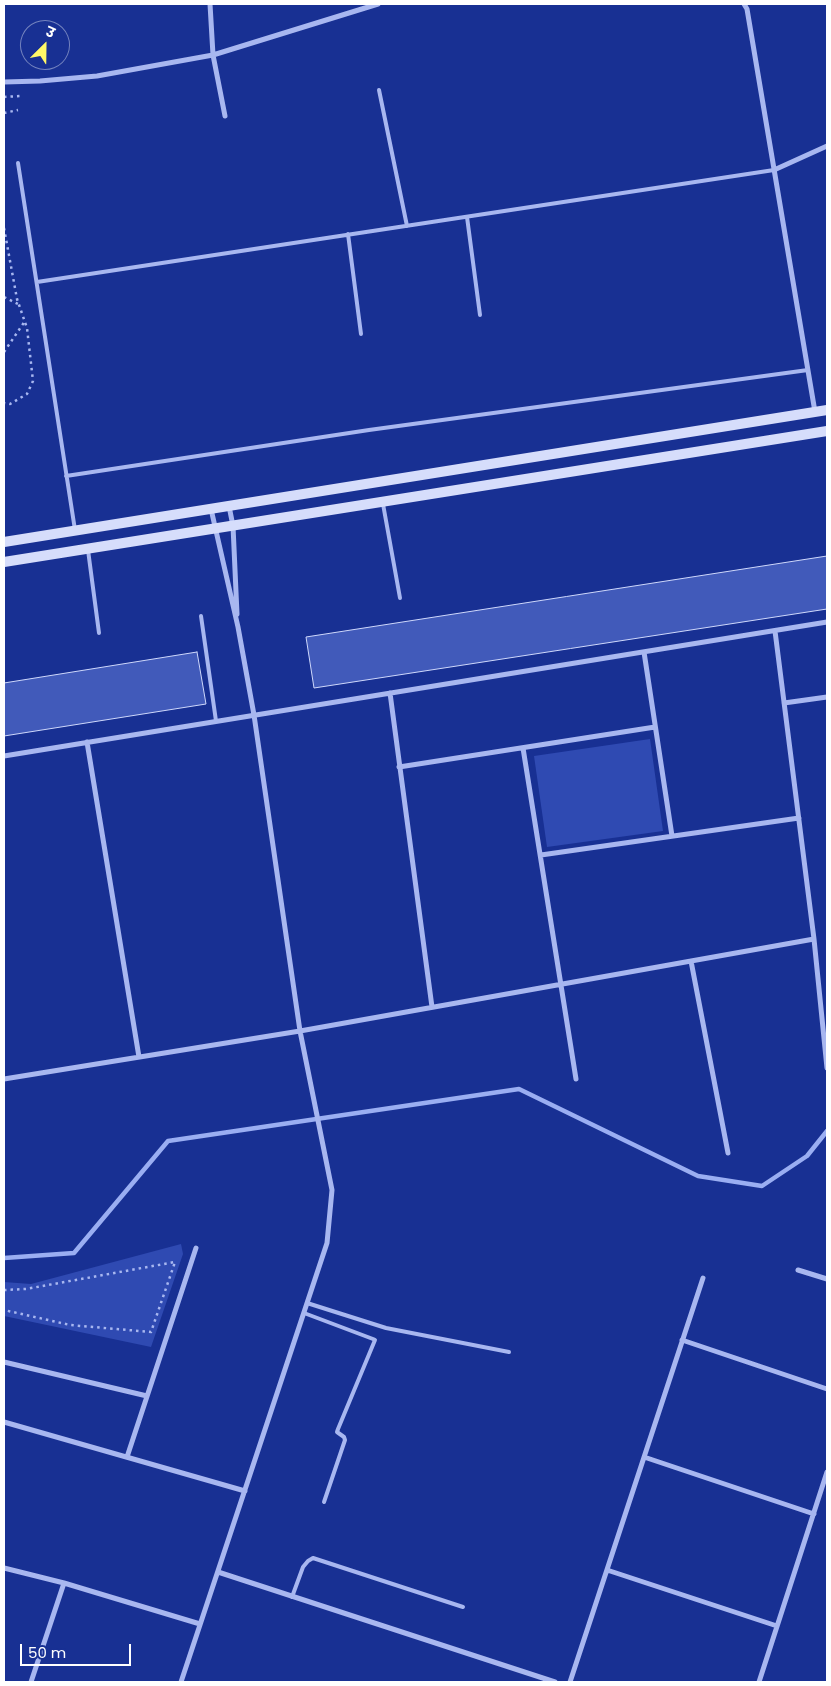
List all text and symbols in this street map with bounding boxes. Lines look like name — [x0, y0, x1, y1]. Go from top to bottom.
north arrow — [20, 20, 70, 70]
text: उ — [43, 21, 58, 43]
scale bar — [22, 1634, 134, 1666]
text: 50 m — [28, 1642, 66, 1663]

